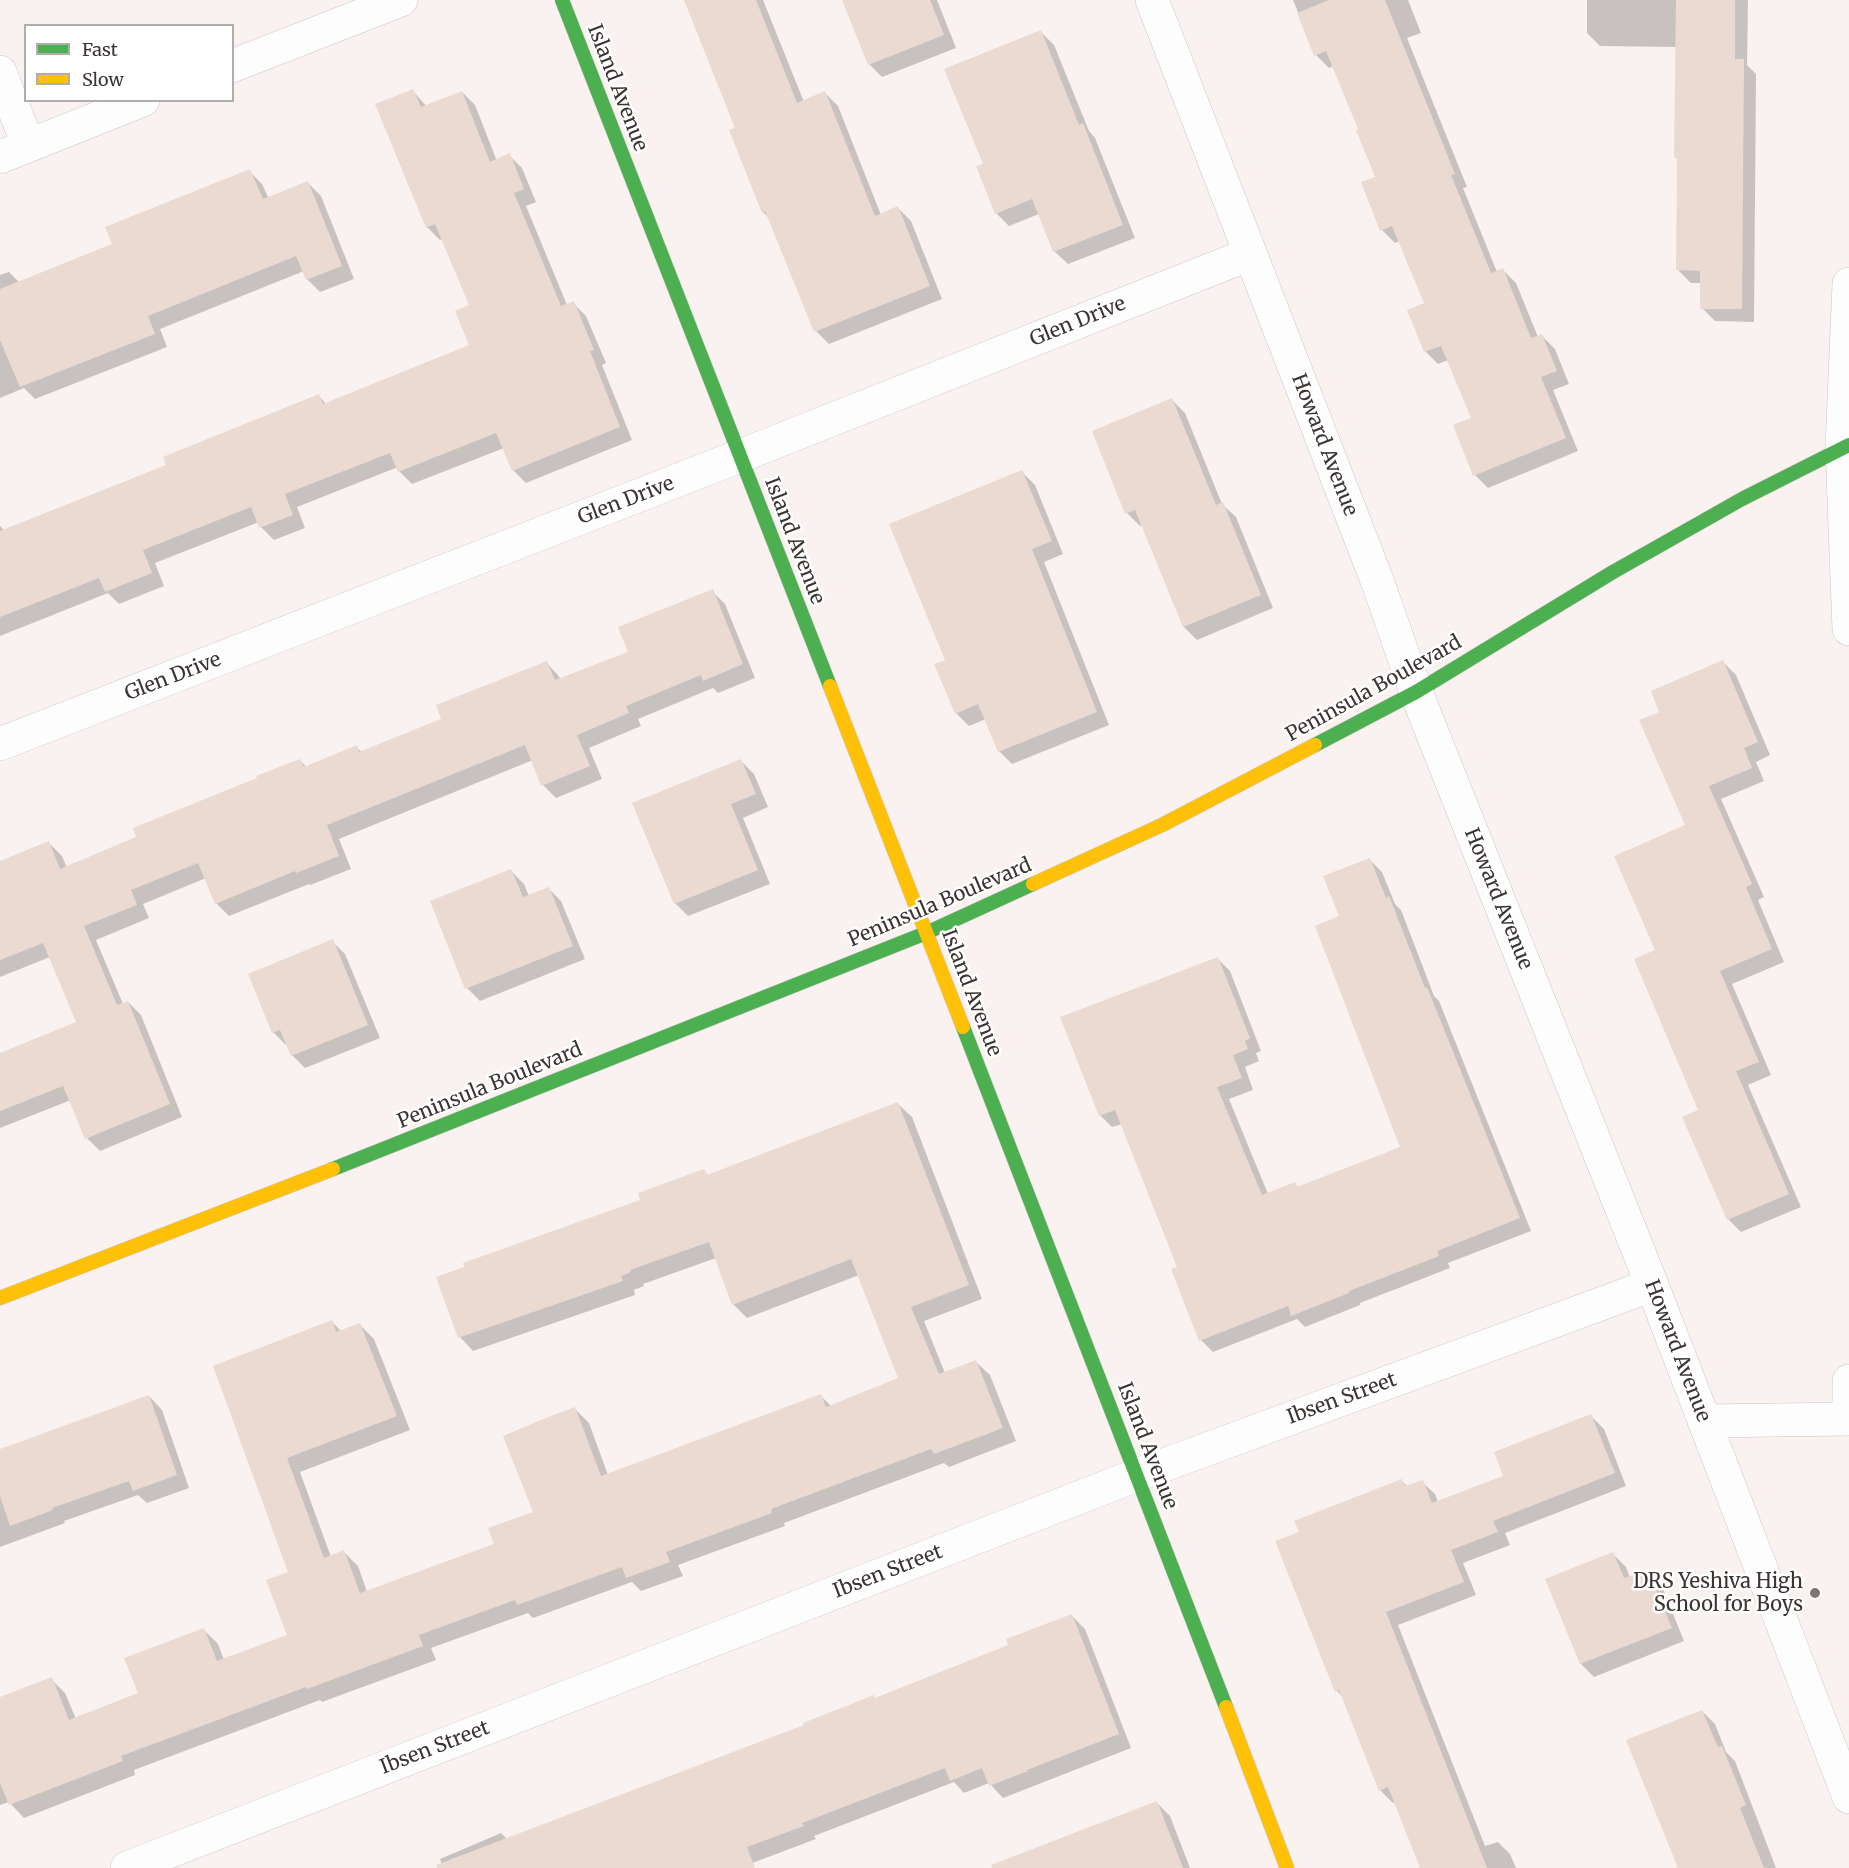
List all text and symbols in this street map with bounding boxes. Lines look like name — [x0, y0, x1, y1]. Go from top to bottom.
street label: Island Avenue — [582, 21, 652, 155]
legend — [24, 24, 234, 102]
text: Fast — [82, 38, 118, 61]
text: Slow — [82, 68, 124, 91]
street label: Glen Drive — [1027, 292, 1129, 352]
street label: Howard Avenue — [1286, 371, 1362, 519]
street label: Glen Drive — [575, 472, 677, 530]
street label: Island Avenue — [759, 474, 829, 608]
street label: Peninsula Boulevard — [1282, 631, 1466, 747]
street label: Glen Drive — [122, 648, 224, 706]
street label: Howard Avenue — [1459, 825, 1537, 973]
street label: Peninsula Boulevard — [845, 853, 1035, 953]
street label: Island Avenue — [936, 926, 1006, 1060]
street label: Peninsula Boulevard — [394, 1038, 586, 1134]
street label: Howard Avenue — [1639, 1277, 1715, 1425]
street label: Ibsen Street — [1284, 1368, 1400, 1430]
street label: Island Avenue — [1112, 1379, 1182, 1513]
street label: Ibsen Street — [830, 1540, 946, 1604]
place label: DRS Yeshiva High School for Boys — [1633, 1570, 1803, 1617]
marker: DRS Yeshiva High School for Boys — [1808, 1586, 1822, 1600]
street label: Ibsen Street — [377, 1716, 493, 1780]

